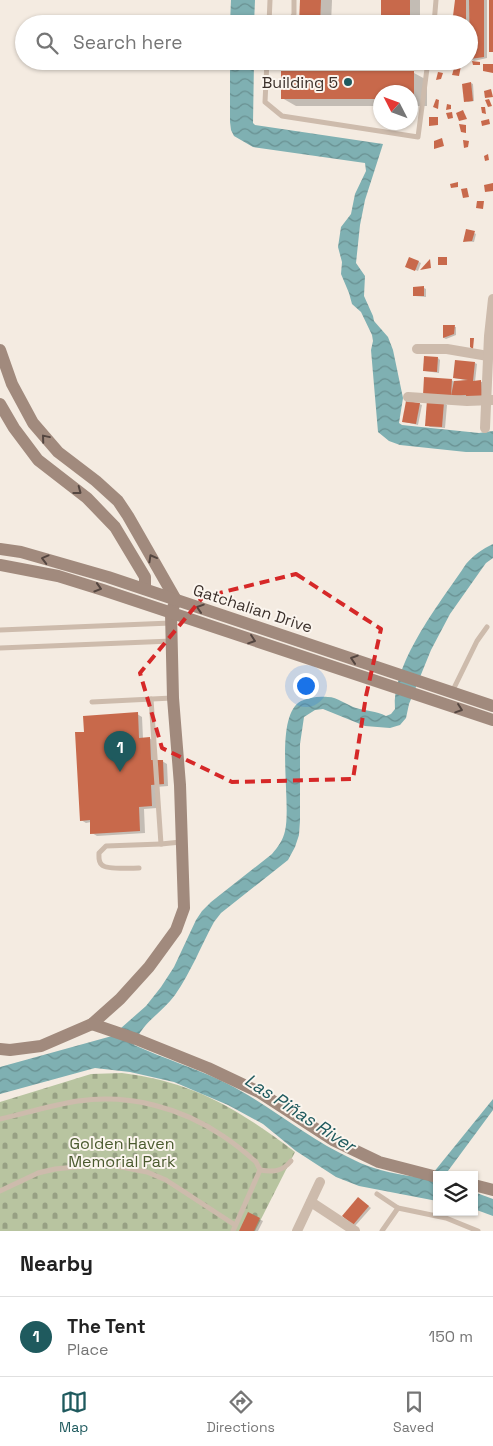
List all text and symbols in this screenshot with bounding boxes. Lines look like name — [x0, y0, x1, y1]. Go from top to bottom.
search box — [15, 15, 478, 70]
icon: search — [33, 29, 61, 57]
text: Search here — [73, 30, 183, 55]
place label: Building 5 — [262, 72, 338, 93]
marker: Building 5 — [342, 76, 354, 88]
north arrow — [373, 85, 418, 130]
one-way arrow — [42, 435, 51, 444]
one-way arrow — [72, 486, 81, 494]
one-way arrow — [41, 554, 49, 565]
one-way arrow — [148, 554, 158, 563]
street label: Gatchalian Drive — [191, 579, 315, 638]
one-way arrow — [94, 582, 102, 592]
one-way arrow — [196, 604, 204, 614]
one-way arrow — [248, 634, 256, 644]
one-way arrow — [351, 655, 359, 665]
your location — [293, 673, 319, 699]
one-way arrow — [454, 704, 463, 714]
pin: 1 — [104, 731, 136, 772]
water label: Las Piñas River — [241, 1068, 362, 1158]
park label: Golden Haven Memorial Park — [68, 1133, 176, 1172]
map controls — [433, 1171, 478, 1216]
button: layers — [433, 1171, 478, 1216]
text: Nearby — [20, 1250, 93, 1277]
text: The Tent — [67, 1314, 146, 1339]
text: 1 — [32, 1326, 40, 1347]
text: 150 m — [429, 1326, 473, 1347]
text: Place — [67, 1339, 109, 1360]
tab: Map — [59, 1388, 88, 1436]
tab: Directions — [206, 1388, 275, 1436]
tab: Saved — [393, 1388, 434, 1436]

